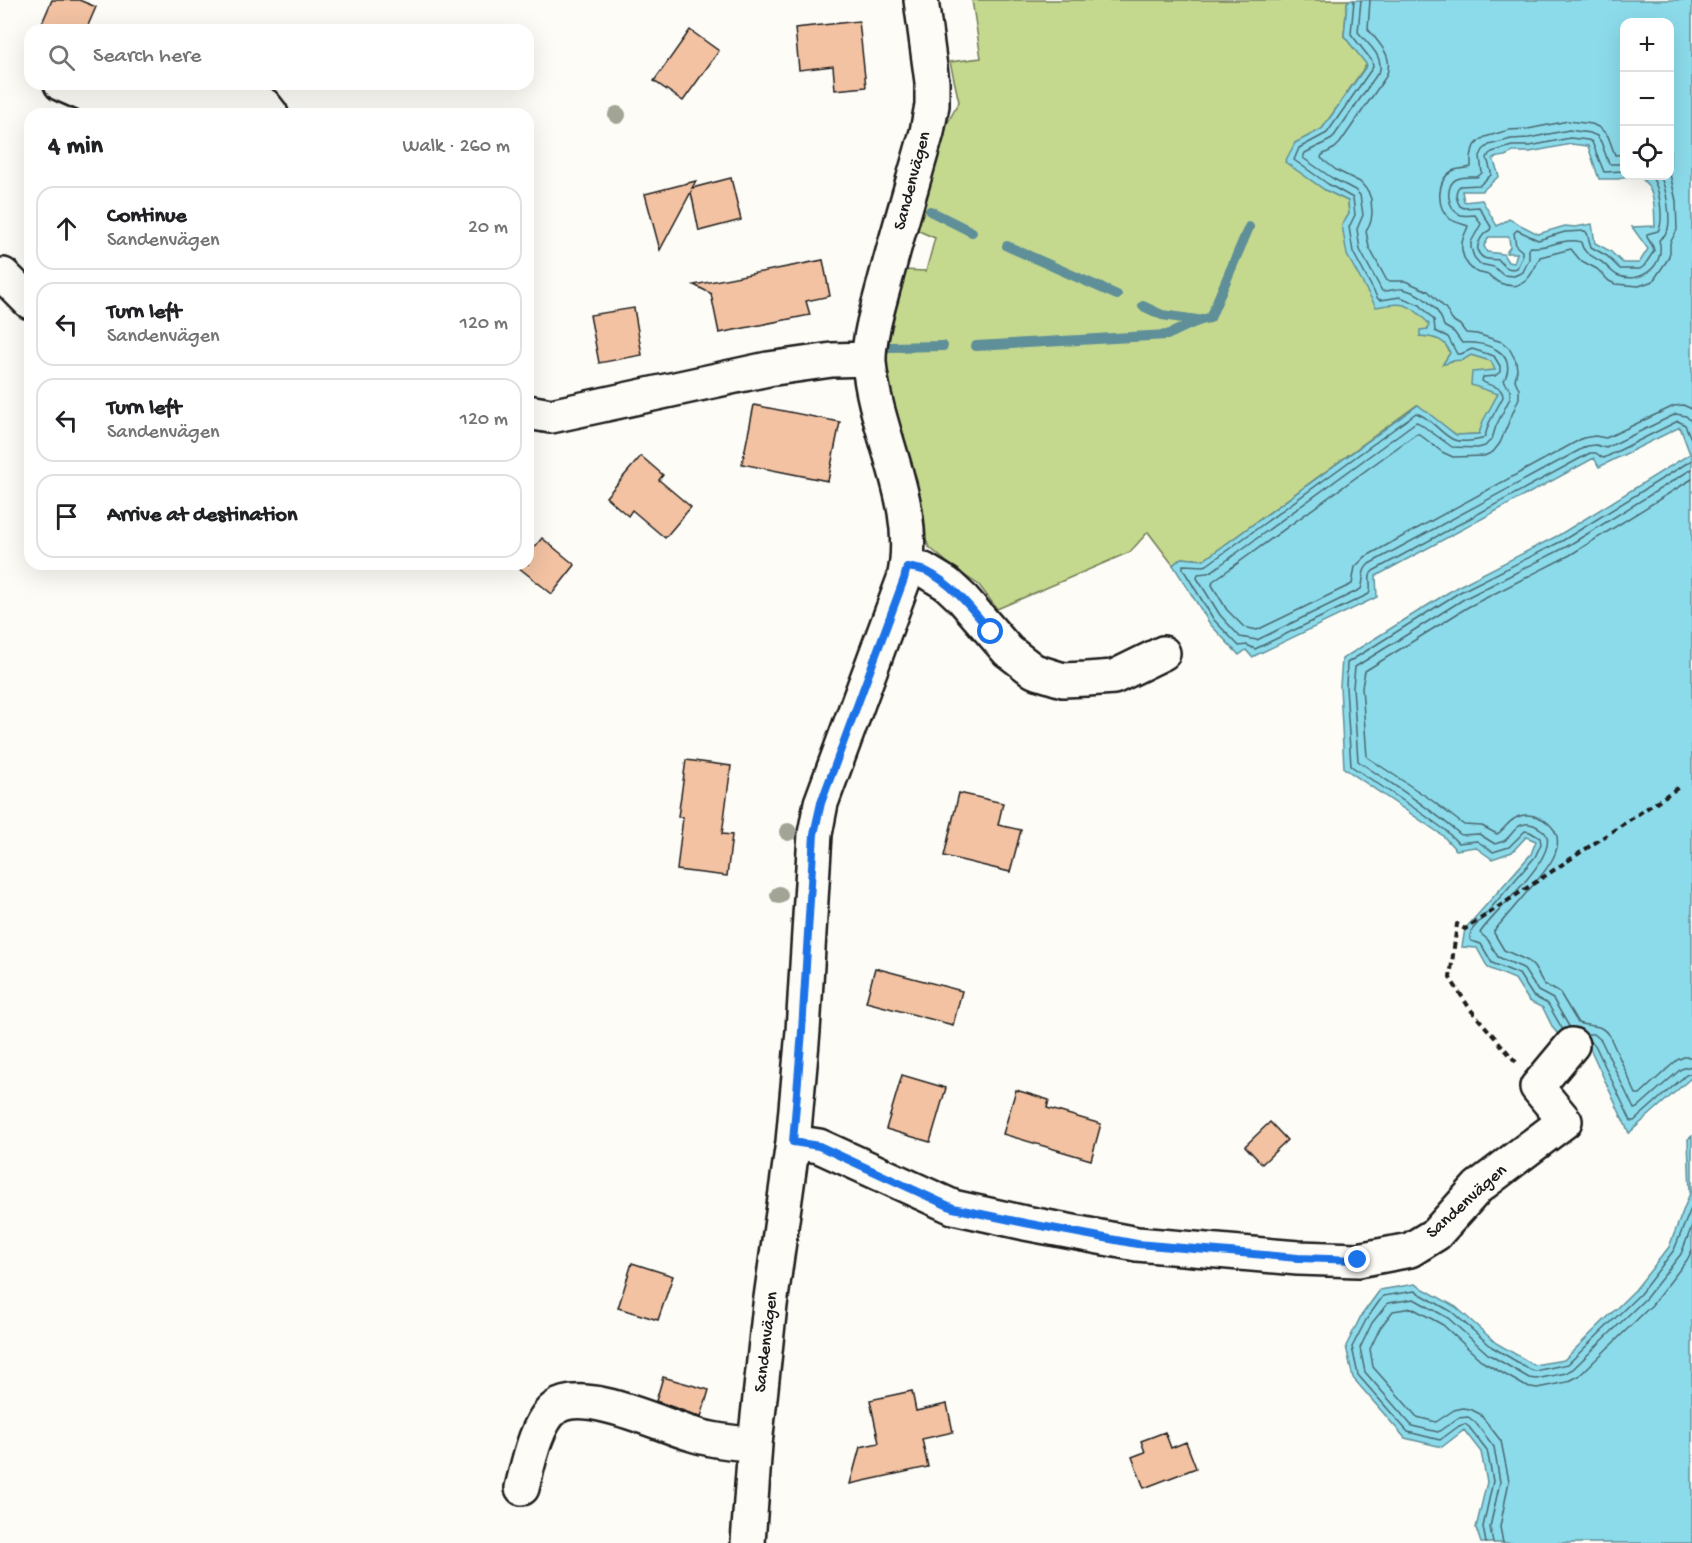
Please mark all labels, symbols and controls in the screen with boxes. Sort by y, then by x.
map controls [1620,18,1674,180]
button: + [1620,18,1674,72]
search box [24,24,534,90]
icon: search [45,41,78,74]
text: Search here [93,44,201,70]
button: − [1620,72,1674,126]
button: locate [1620,126,1674,180]
street label: Sandenvägen [890,129,936,233]
text: 4 min [48,132,103,163]
text: Walk · 260 m [403,136,510,159]
text: Continue [107,204,187,230]
icon: ahead [50,212,83,245]
text: 20 m [468,217,508,240]
text: Sandenvägen [107,230,220,253]
text: Turn left [107,300,181,326]
icon: left [50,308,83,341]
text: 120 m [460,313,508,336]
text: Sandenvägen [107,326,220,349]
text: Turn left [107,396,181,422]
icon: left [50,404,83,437]
text: 120 m [460,409,508,432]
text: Sandenvägen [107,422,220,445]
icon: arrive [50,500,83,533]
text: Arrive at destination [107,503,297,529]
route start [977,618,1003,644]
street label: Sandenvägen [1422,1160,1512,1244]
route end [1344,1246,1370,1272]
street label: Sandenvägen [750,1290,784,1394]

